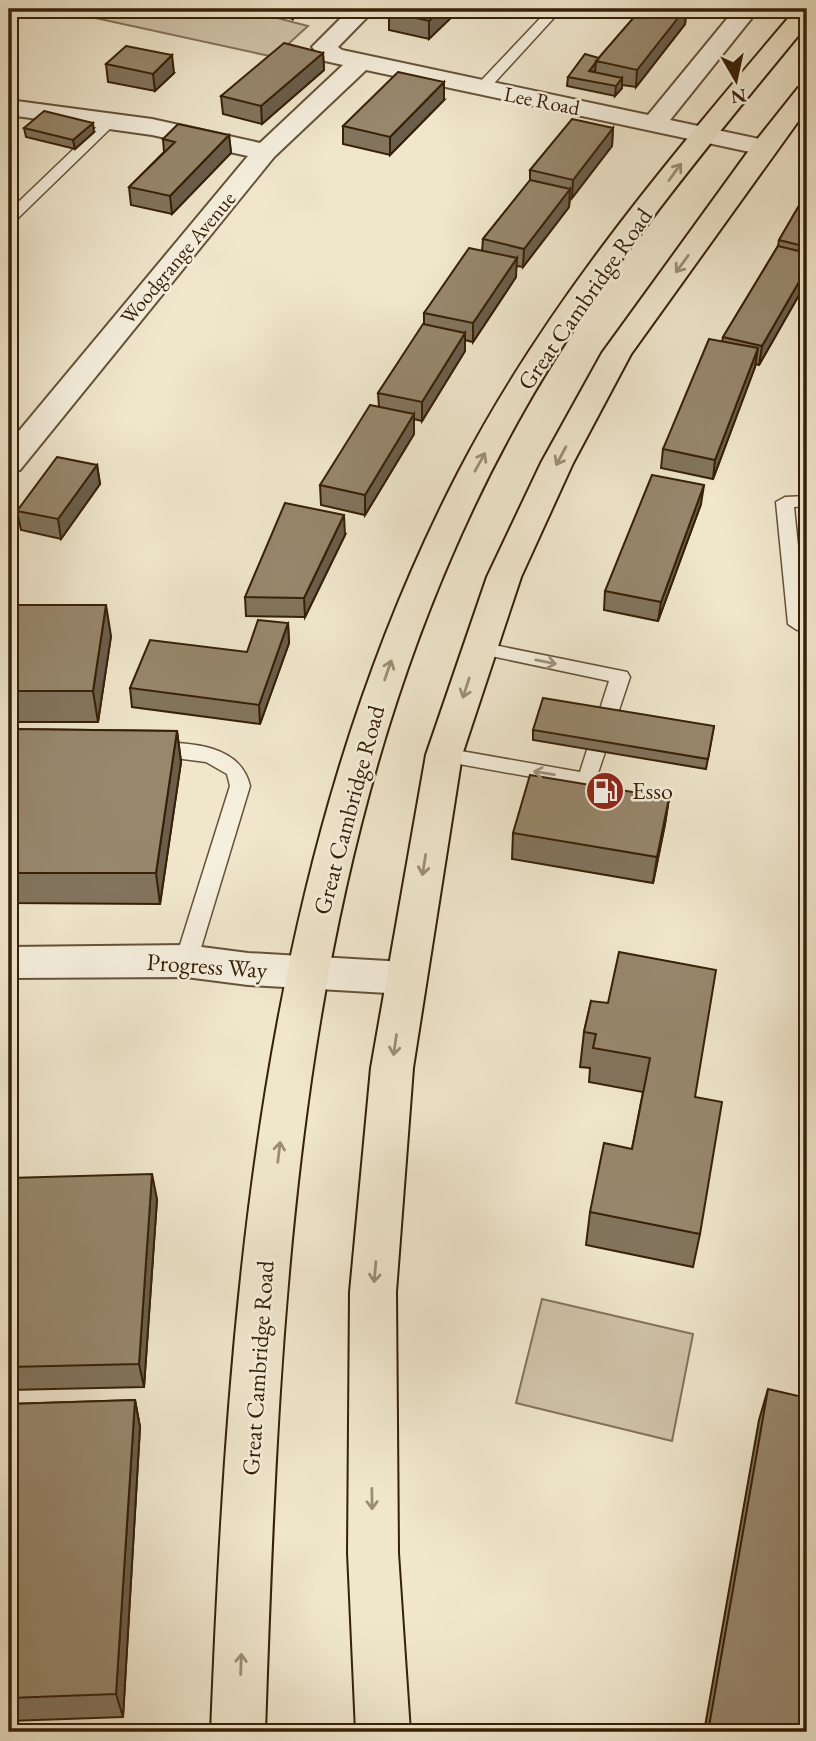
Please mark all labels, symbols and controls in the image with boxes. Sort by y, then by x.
north arrow [700,46,770,116]
street label: Lee Road [502,80,583,121]
text: N [728,83,748,110]
one-way arrow [667,163,682,182]
street label: Woodgrange Avenue [114,185,241,330]
street label: Great Cambridge Road [510,201,660,396]
one-way arrow [675,254,690,272]
one-way arrow [554,445,568,465]
one-way arrow [473,453,487,473]
one-way arrow [534,656,557,670]
one-way arrow [383,660,396,682]
one-way arrow [459,677,471,699]
street label: Great Cambridge Road [306,701,392,918]
one-way arrow [533,766,556,779]
fuel station icon: Esso [584,770,626,812]
place label: Esso [632,775,673,806]
one-way arrow [418,853,431,876]
street label: Progress Way [146,946,269,985]
one-way arrow [389,1033,402,1056]
one-way arrow [273,1141,286,1164]
street label: Great Cambridge Road [235,1259,281,1476]
one-way arrow [368,1260,381,1283]
one-way arrow [366,1488,379,1511]
one-way arrow [235,1653,248,1676]

